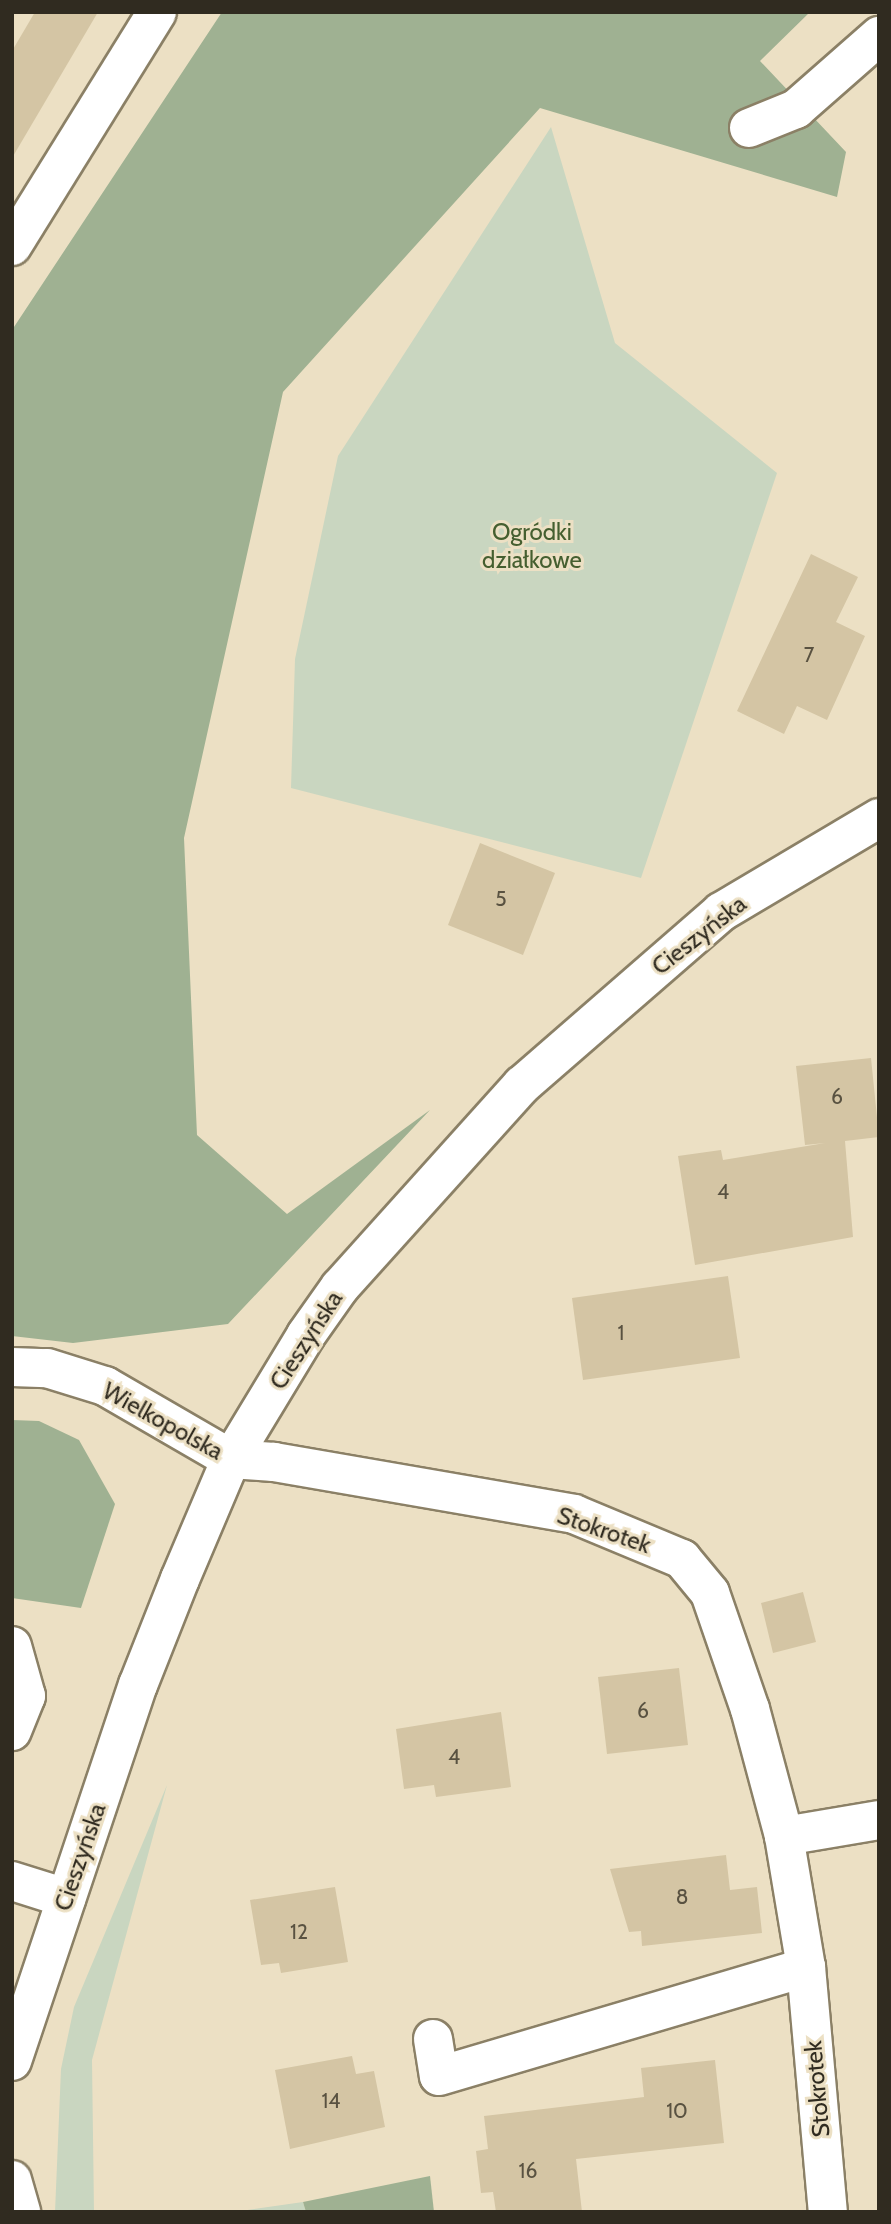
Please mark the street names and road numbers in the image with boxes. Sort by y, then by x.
street label: Cieszyńska [646,889,752,981]
street label: Cieszyńska [263,1285,349,1395]
street label: Wielkopolska [98,1376,228,1466]
street label: Stokrotek [553,1501,655,1559]
street label: Cieszyńska [48,1799,112,1915]
street label: Stokrotek [798,2039,836,2139]

